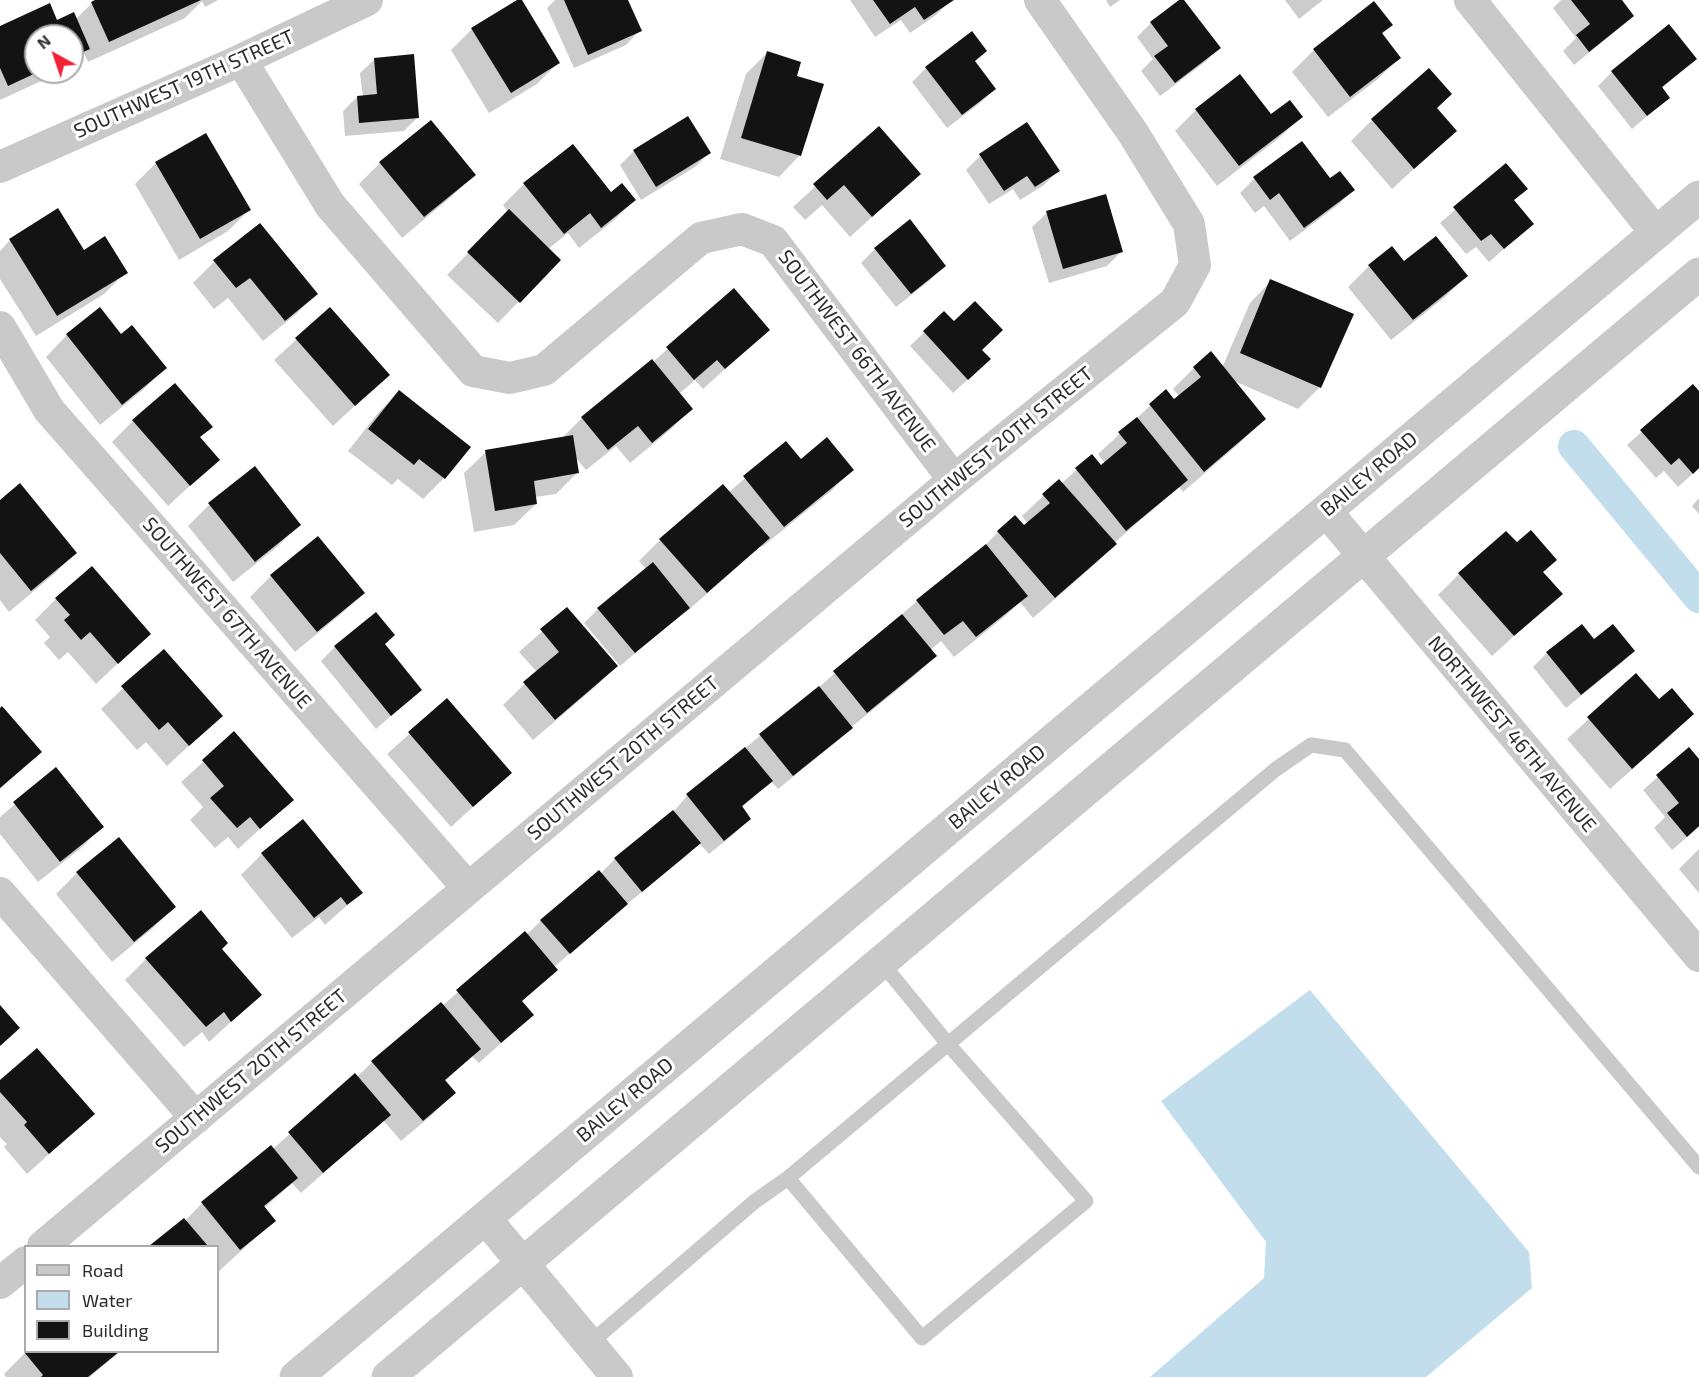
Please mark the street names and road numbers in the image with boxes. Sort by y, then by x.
street label: SOUTHWEST 19TH STREET [70,25,298,143]
street label: SOUTHWEST 66TH AVENUE [773,245,941,457]
street label: SOUTHWEST 20TH STREET [894,361,1098,533]
street label: BAILEY ROAD [1316,427,1422,521]
street label: SOUTHWEST 67TH AVENUE [138,513,316,713]
street label: NORTHWEST 46TH AVENUE [1423,631,1601,837]
street label: SOUTHWEST 20TH STREET [522,671,724,845]
street label: BAILEY ROAD [944,740,1050,834]
street label: SOUTHWEST 20TH STREET [150,984,352,1158]
street label: BAILEY ROAD [572,1053,678,1147]

